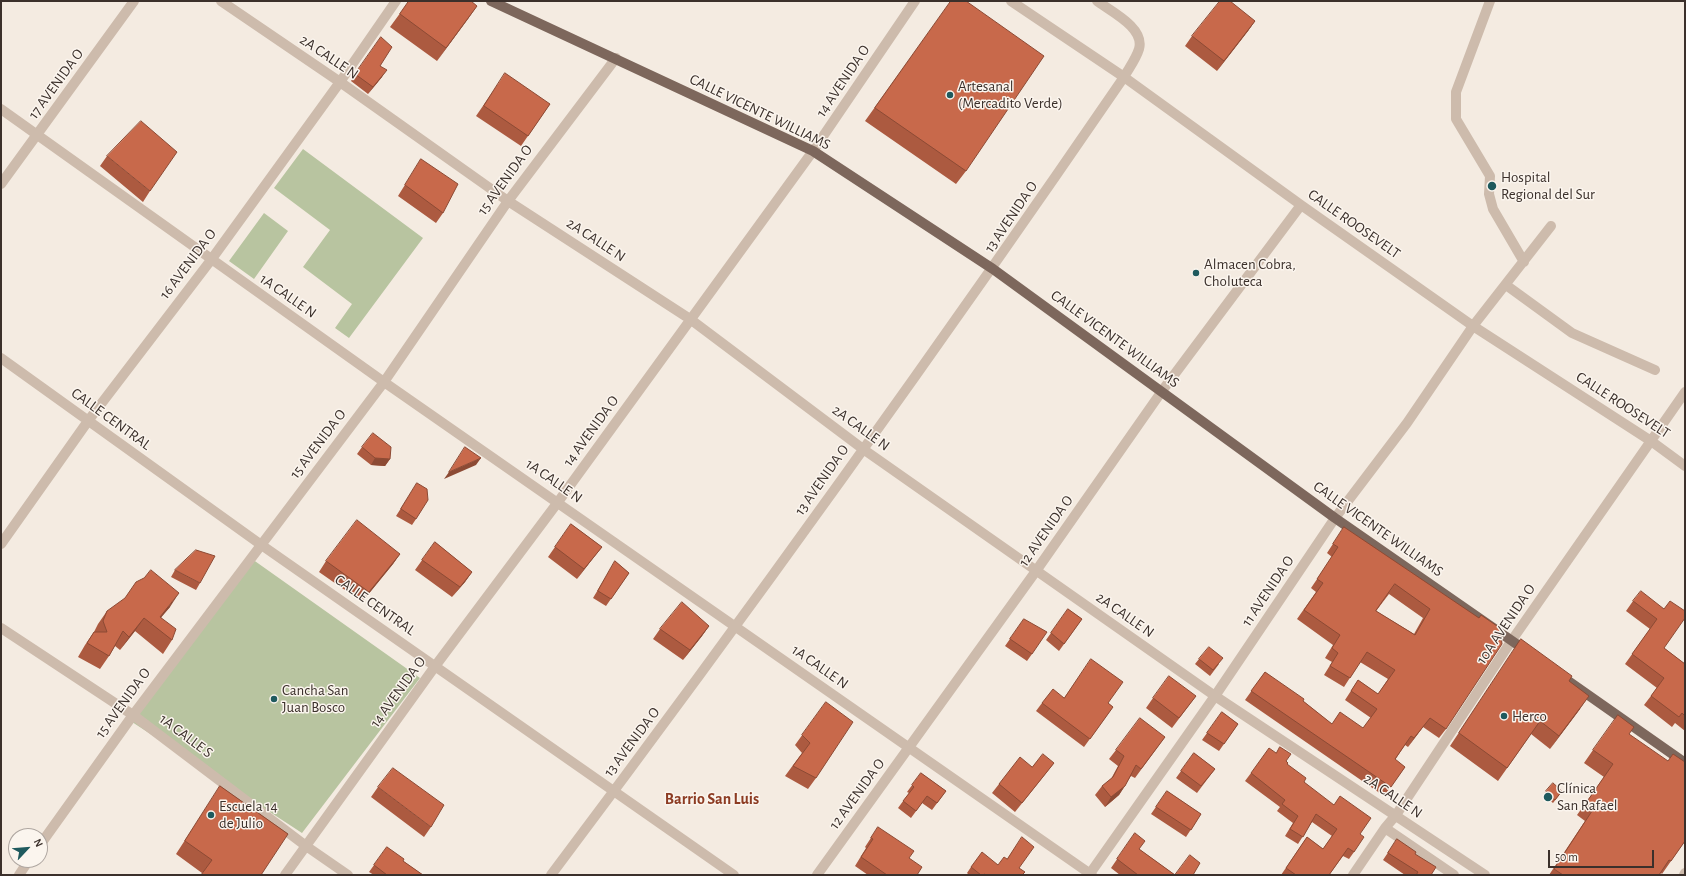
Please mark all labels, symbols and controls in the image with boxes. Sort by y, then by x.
street label: 2A CALLE N [296,31,362,83]
street label: 14 AVENIDA O [812,41,874,121]
street label: 17 AVENIDA O [25,45,87,123]
street label: CALLE VICENTE WILLIAMS [687,70,833,154]
place label: Artesanal (Mercadito Verde) [958,77,1063,112]
marker: Artesanal (Mercadito Verde) [945,90,955,100]
street label: 15 AVENIDA O [474,141,536,219]
place label: Hospital Regional del Sur [1501,168,1595,203]
street label: 13 AVENIDA O [981,178,1041,256]
marker: Hospital Regional del Sur [1486,180,1498,192]
street label: CALLE ROOSEVELT [1304,185,1404,263]
street label: 2A CALLE N [563,214,629,266]
street label: 16 AVENIDA O [156,225,220,303]
place label: Almacen Cobra, Choluteca [1204,255,1296,290]
marker: Almacen Cobra, Choluteca [1191,268,1201,278]
street label: 1A CALLE N [256,270,320,322]
street label: CALLE VICENTE WILLIAMS [1047,286,1183,392]
street label: CALLE ROOSEVELT [1573,368,1673,442]
street label: CALLE CENTRAL [68,384,154,454]
street label: 14 AVENIDA O [559,392,623,470]
street label: 2A CALLE N [829,401,893,455]
street label: 15 AVENIDA O [286,406,350,482]
street label: 13 AVENIDA O [791,441,853,519]
street label: 1A CALLE N [522,455,586,507]
street label: CALLE VICENTE WILLIAMS [1310,477,1446,581]
street label: 12 AVENIDA O [1015,492,1077,570]
street label: 11 AVENIDA O [1238,552,1298,630]
street label: CALLE CENTRAL [331,571,419,639]
street label: 10A AVENIDA O [1473,581,1539,667]
street label: 2A CALLE N [1092,588,1158,642]
street label: 1A CALLE N [788,641,852,693]
street label: 14 AVENIDA O [366,653,430,731]
street label: 15 AVENIDA O [92,664,154,742]
place label: Cancha San Juan Bosco [282,681,349,716]
marker: Cancha San Juan Bosco [269,694,279,704]
street label: 13 AVENIDA O [600,704,664,780]
place label: Herco [1512,707,1547,725]
street label: 1A CALLE S [156,710,216,762]
marker: Herco [1499,711,1509,721]
street label: 12 AVENIDA O [825,755,889,833]
street label: 2A CALLE N [1360,770,1426,822]
place label: Clínica San Rafael [1557,779,1618,814]
district label: Barrio San Luis [665,789,759,809]
marker: Clínica San Rafael [1542,791,1554,803]
place label: Escuela 14 de Julio [219,797,278,832]
marker: Escuela 14 de Julio [206,810,216,820]
north arrow [8,828,48,868]
text: N [32,837,45,849]
scale bar [1550,842,1656,868]
text: 50 m [1555,851,1578,863]

